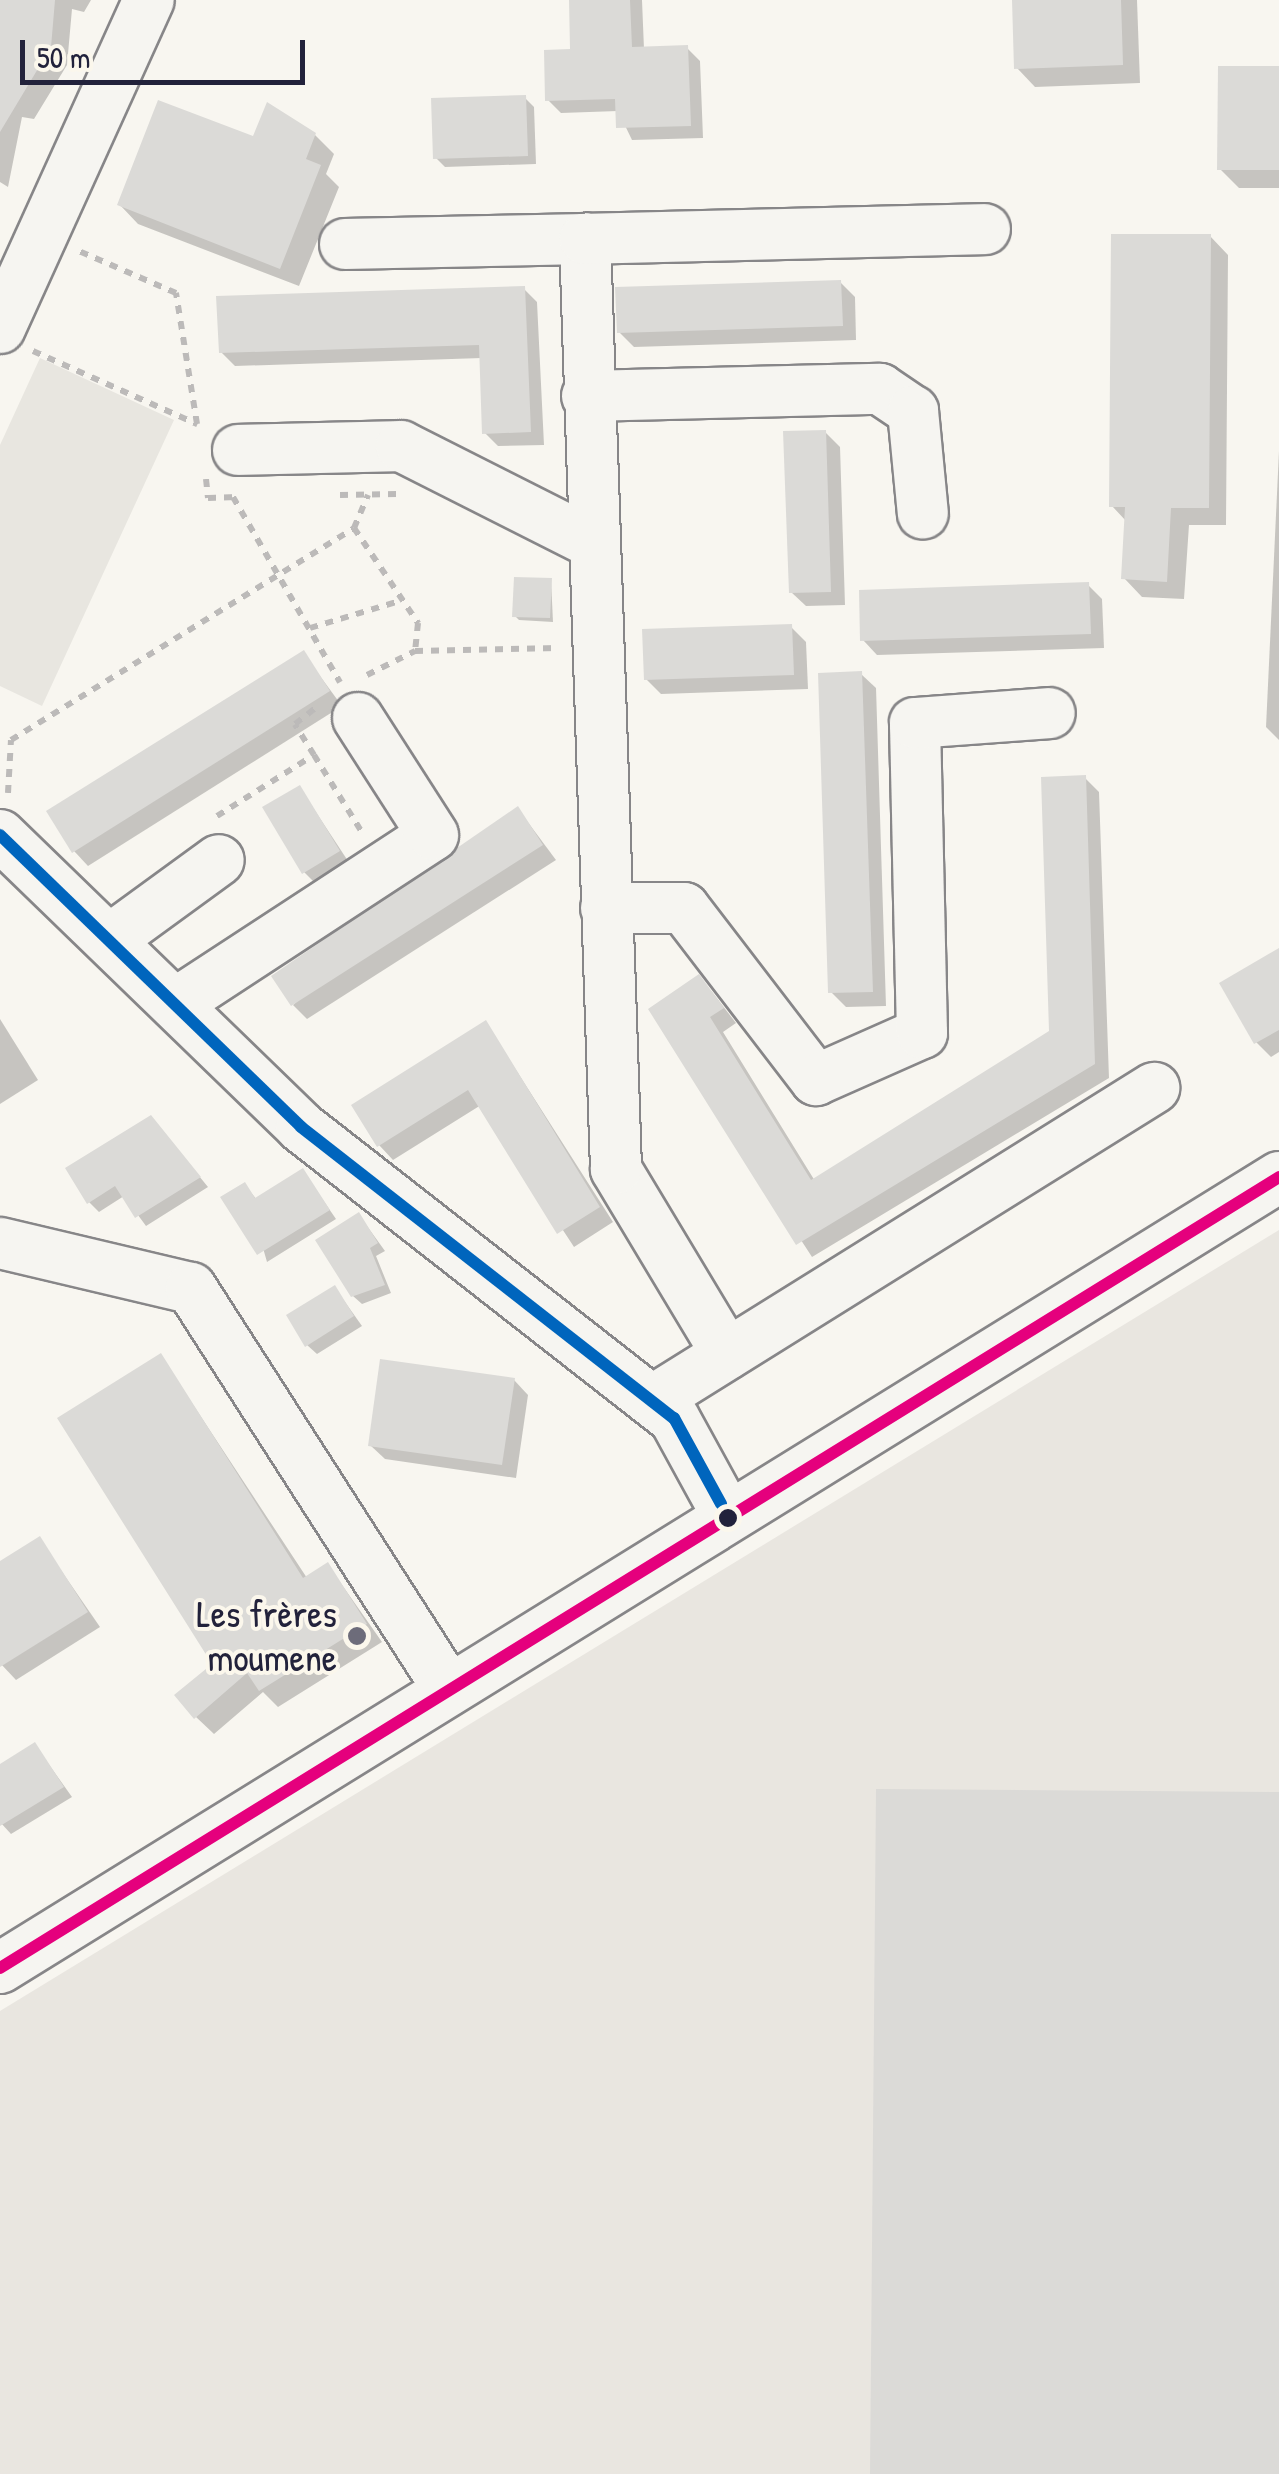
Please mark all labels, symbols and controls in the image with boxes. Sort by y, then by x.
scale bar [25,20,310,82]
text: 50 m [37,37,90,77]
unlabelled marker [718,1508,738,1528]
place label: Les frères moumene [197,1591,337,1680]
marker: Les frères moumene [346,1625,368,1647]

